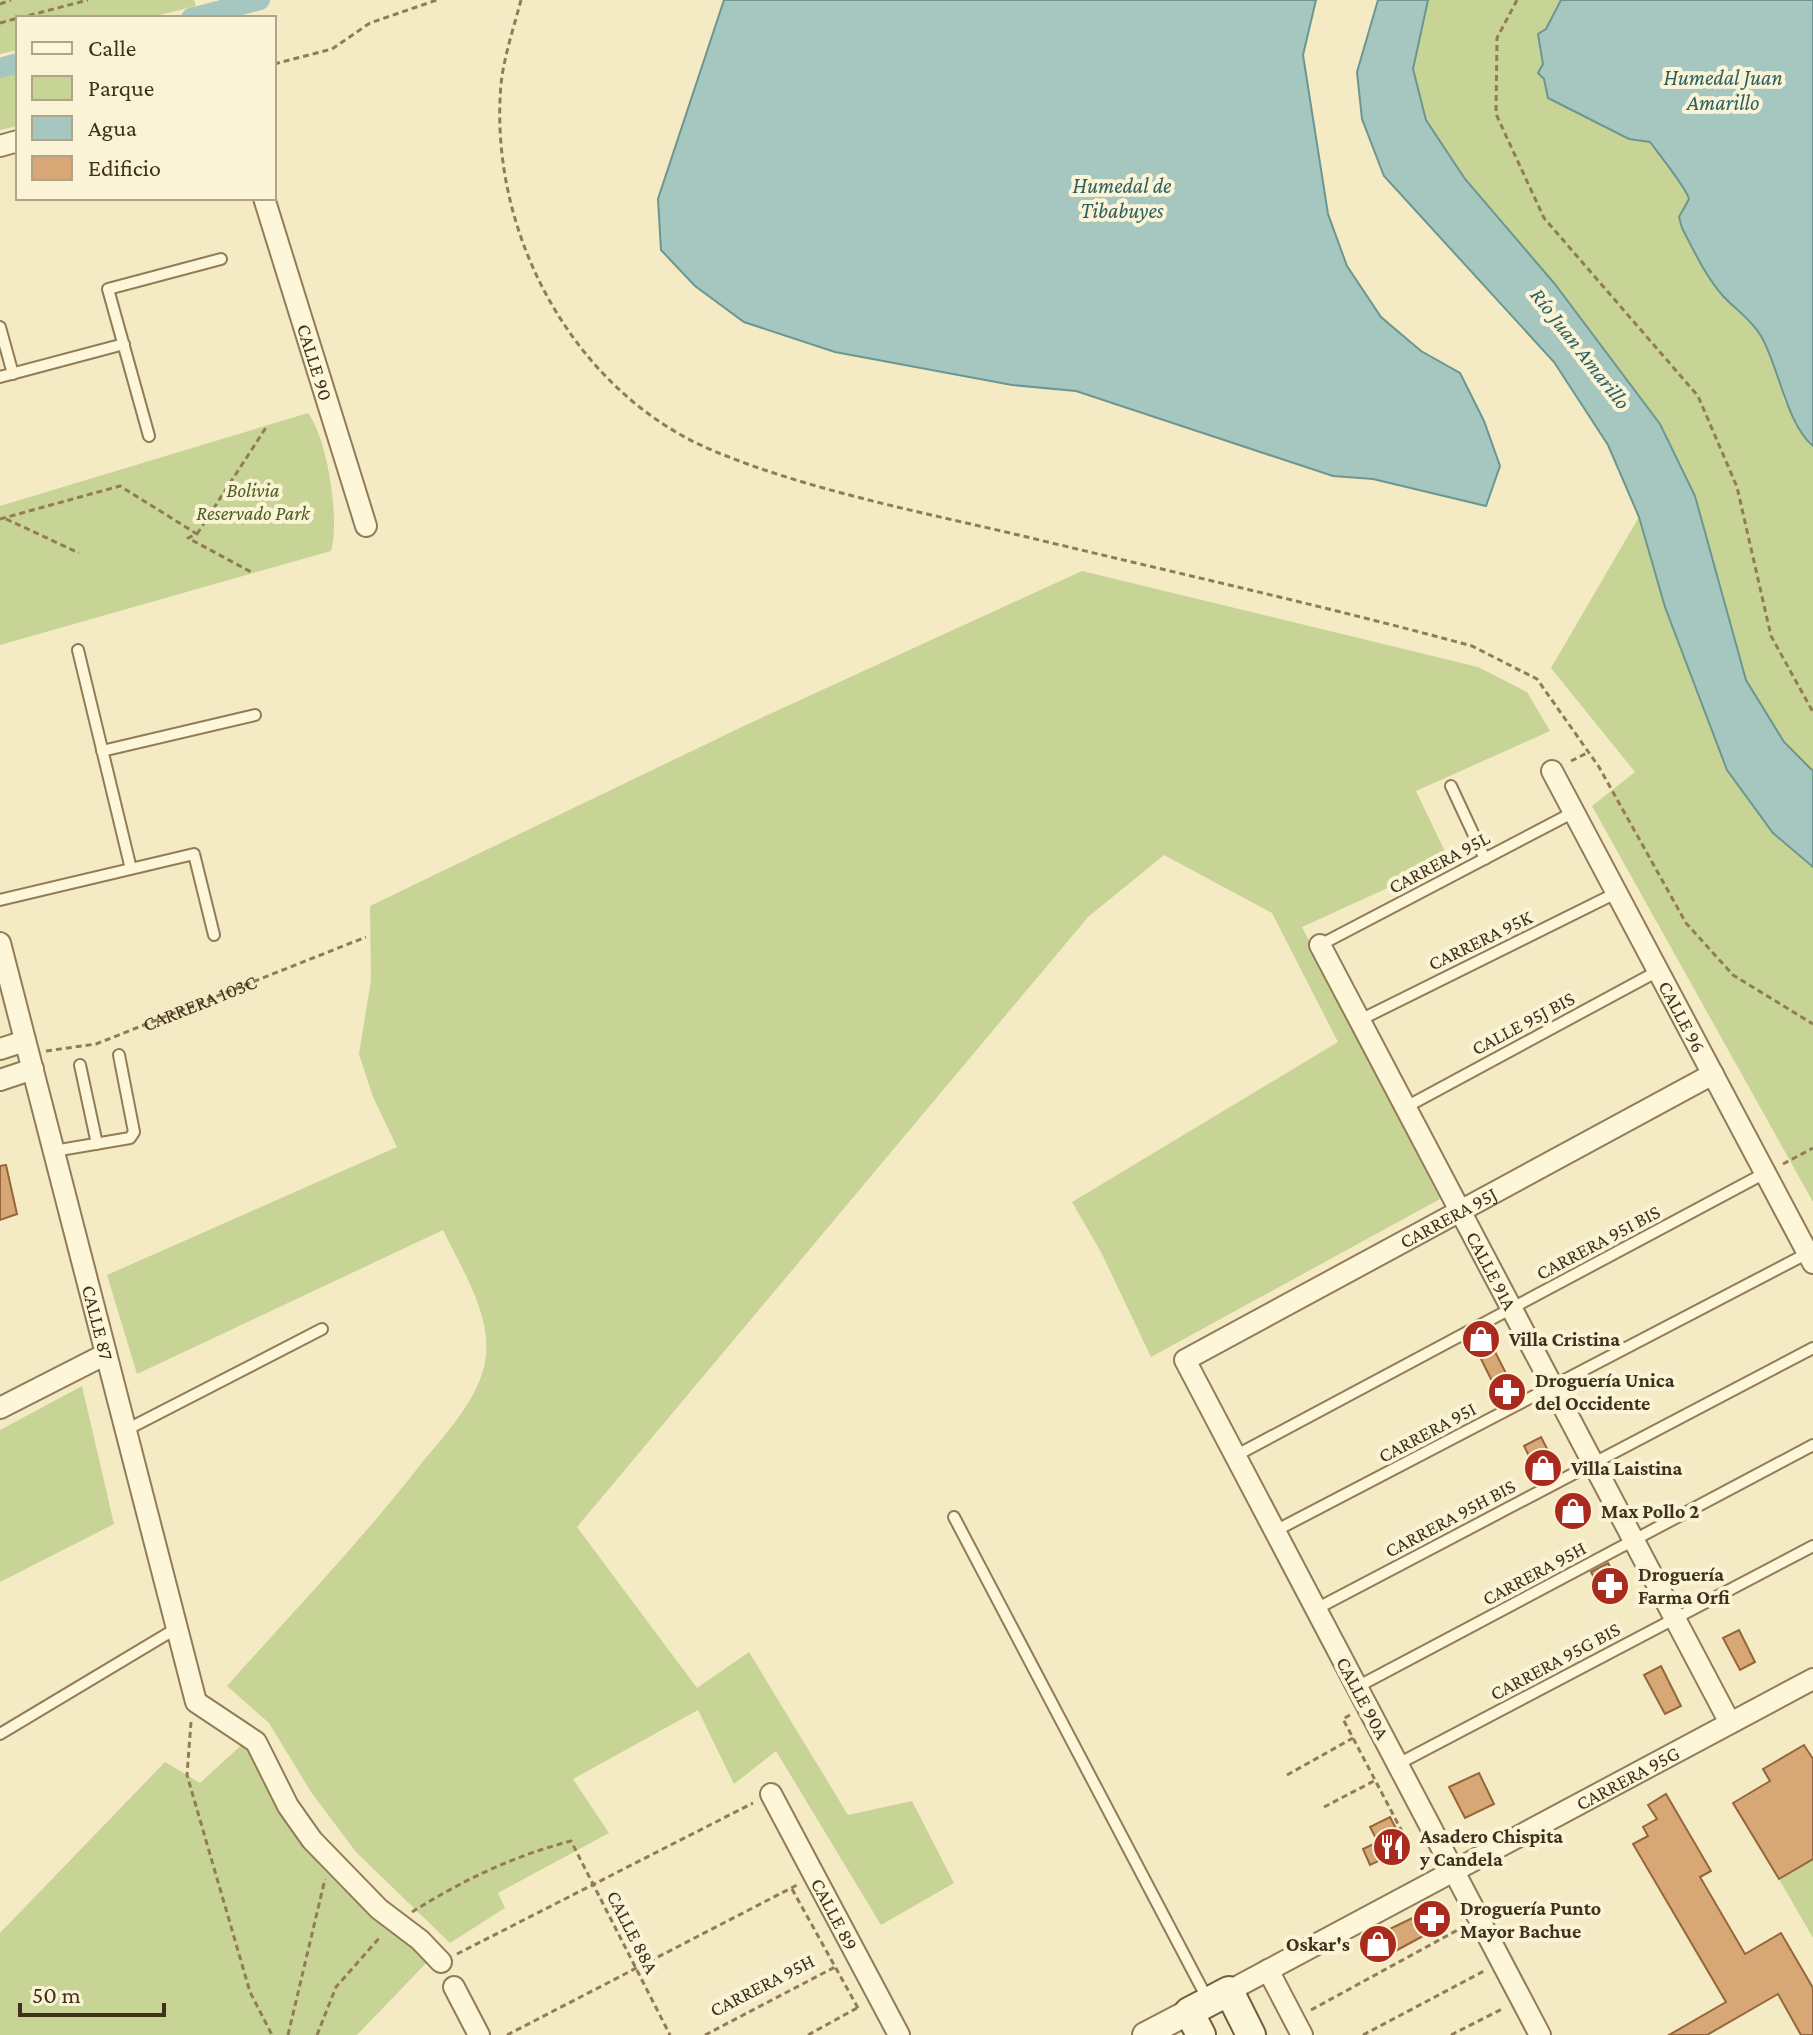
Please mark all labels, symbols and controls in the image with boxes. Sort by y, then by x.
legend [16,16,276,200]
text: Calle [88,34,136,61]
water label: Humedal Juan Amarillo [1663,65,1783,115]
text: Parque [88,74,154,101]
text: Agua [88,114,137,141]
text: Edificio [88,154,161,181]
water label: Humedal de Tibabuyes [1073,173,1172,223]
water label: Río Juan Amarillo [1525,283,1636,414]
street label: CALLE 90 [293,321,337,403]
park label: Bolivia Reservado Park [196,479,311,524]
street label: CARRERA 95L [1385,826,1493,898]
street label: CARRERA 95K [1425,905,1536,975]
street label: CARRERA 103C [140,970,260,1035]
street label: CALLE 96 [1654,977,1710,1056]
street label: CALLE 95J BIS [1468,987,1579,1060]
street label: CARRERA 95J [1396,1182,1501,1253]
street label: CARRERA 95I BIS [1532,1200,1664,1284]
street label: CALLE 91A [1462,1228,1522,1314]
street label: CALLE 87 [78,1283,118,1362]
shop icon: Villa Cristina [1460,1318,1502,1360]
place label: Villa Cristina [1508,1328,1620,1350]
place label: Droguería Unica del Occidente [1535,1369,1675,1414]
pharmacy icon: Droguería Unica del Occidente [1486,1371,1528,1413]
street label: CARRERA 95I [1375,1397,1479,1467]
shop icon: Villa Laistina [1522,1447,1564,1489]
place label: Villa Laistina [1570,1457,1683,1479]
street label: CARRERA 95H BIS [1381,1474,1519,1562]
shop icon: Max Pollo 2 [1552,1490,1594,1532]
place label: Max Pollo 2 [1601,1500,1699,1522]
street label: CARRERA 95H [1478,1536,1590,1610]
place label: Droguería Farma Orfi [1638,1563,1730,1608]
pharmacy icon: Droguería Farma Orfi [1589,1565,1631,1607]
street label: CARRERA 95G BIS [1486,1618,1624,1704]
street label: CALLE 90A [1332,1653,1394,1744]
street label: CARRERA 95G [1572,1742,1683,1815]
place label: Asadero Chispita y Candela [1419,1825,1563,1870]
restaurant icon: Asadero Chispita y Candela [1371,1826,1413,1868]
street label: CALLE 89 [807,1874,863,1954]
street label: CALLE 88A [603,1887,664,1978]
place label: Droguería Punto Mayor Bachue [1460,1897,1601,1942]
pharmacy icon: Droguería Punto Mayor Bachue [1411,1898,1453,1940]
shop icon: Oskar's [1357,1923,1399,1965]
place label: Oskar's [1286,1933,1350,1955]
street label: CARRERA 95H [706,1949,818,2021]
scale bar [20,1967,164,2017]
text: 50 m [32,1981,81,2008]

